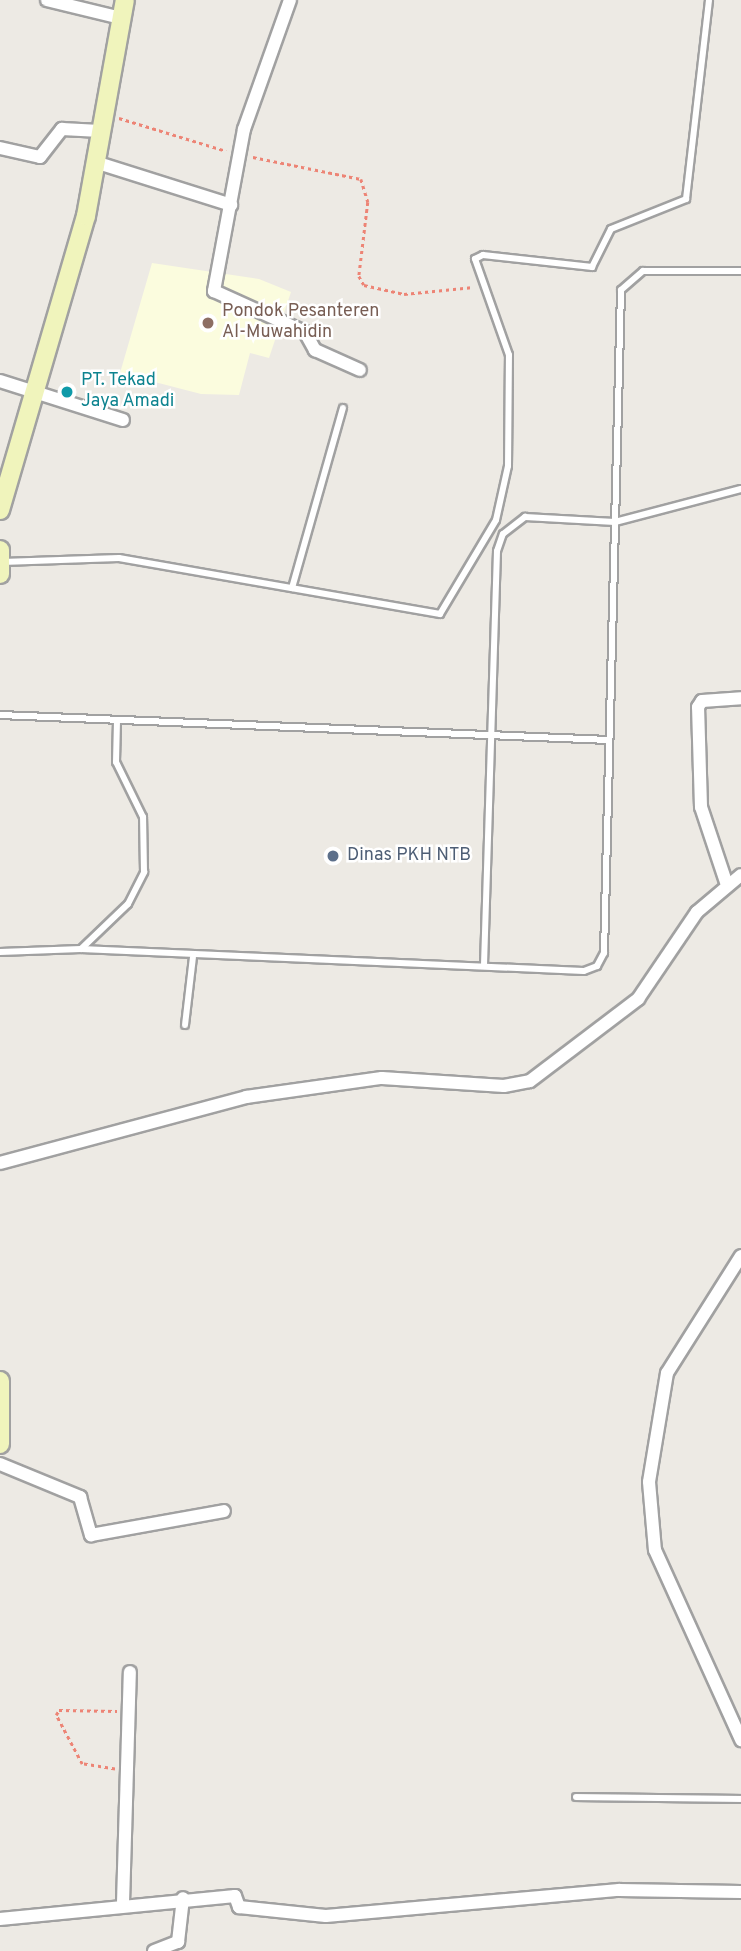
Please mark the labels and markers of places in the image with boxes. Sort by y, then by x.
place label: Pondok Pesanteren Al-Muwahidin [222,302,379,344]
marker: Pondok Pesanteren Al-Muwahidin [200,315,216,331]
place label: PT. Tekad Jaya Amadi [81,371,175,414]
marker: PT. Tekad Jaya Amadi [59,384,75,400]
place label: Dinas PKH NTB [347,845,471,867]
marker: Dinas PKH NTB [325,848,341,864]

